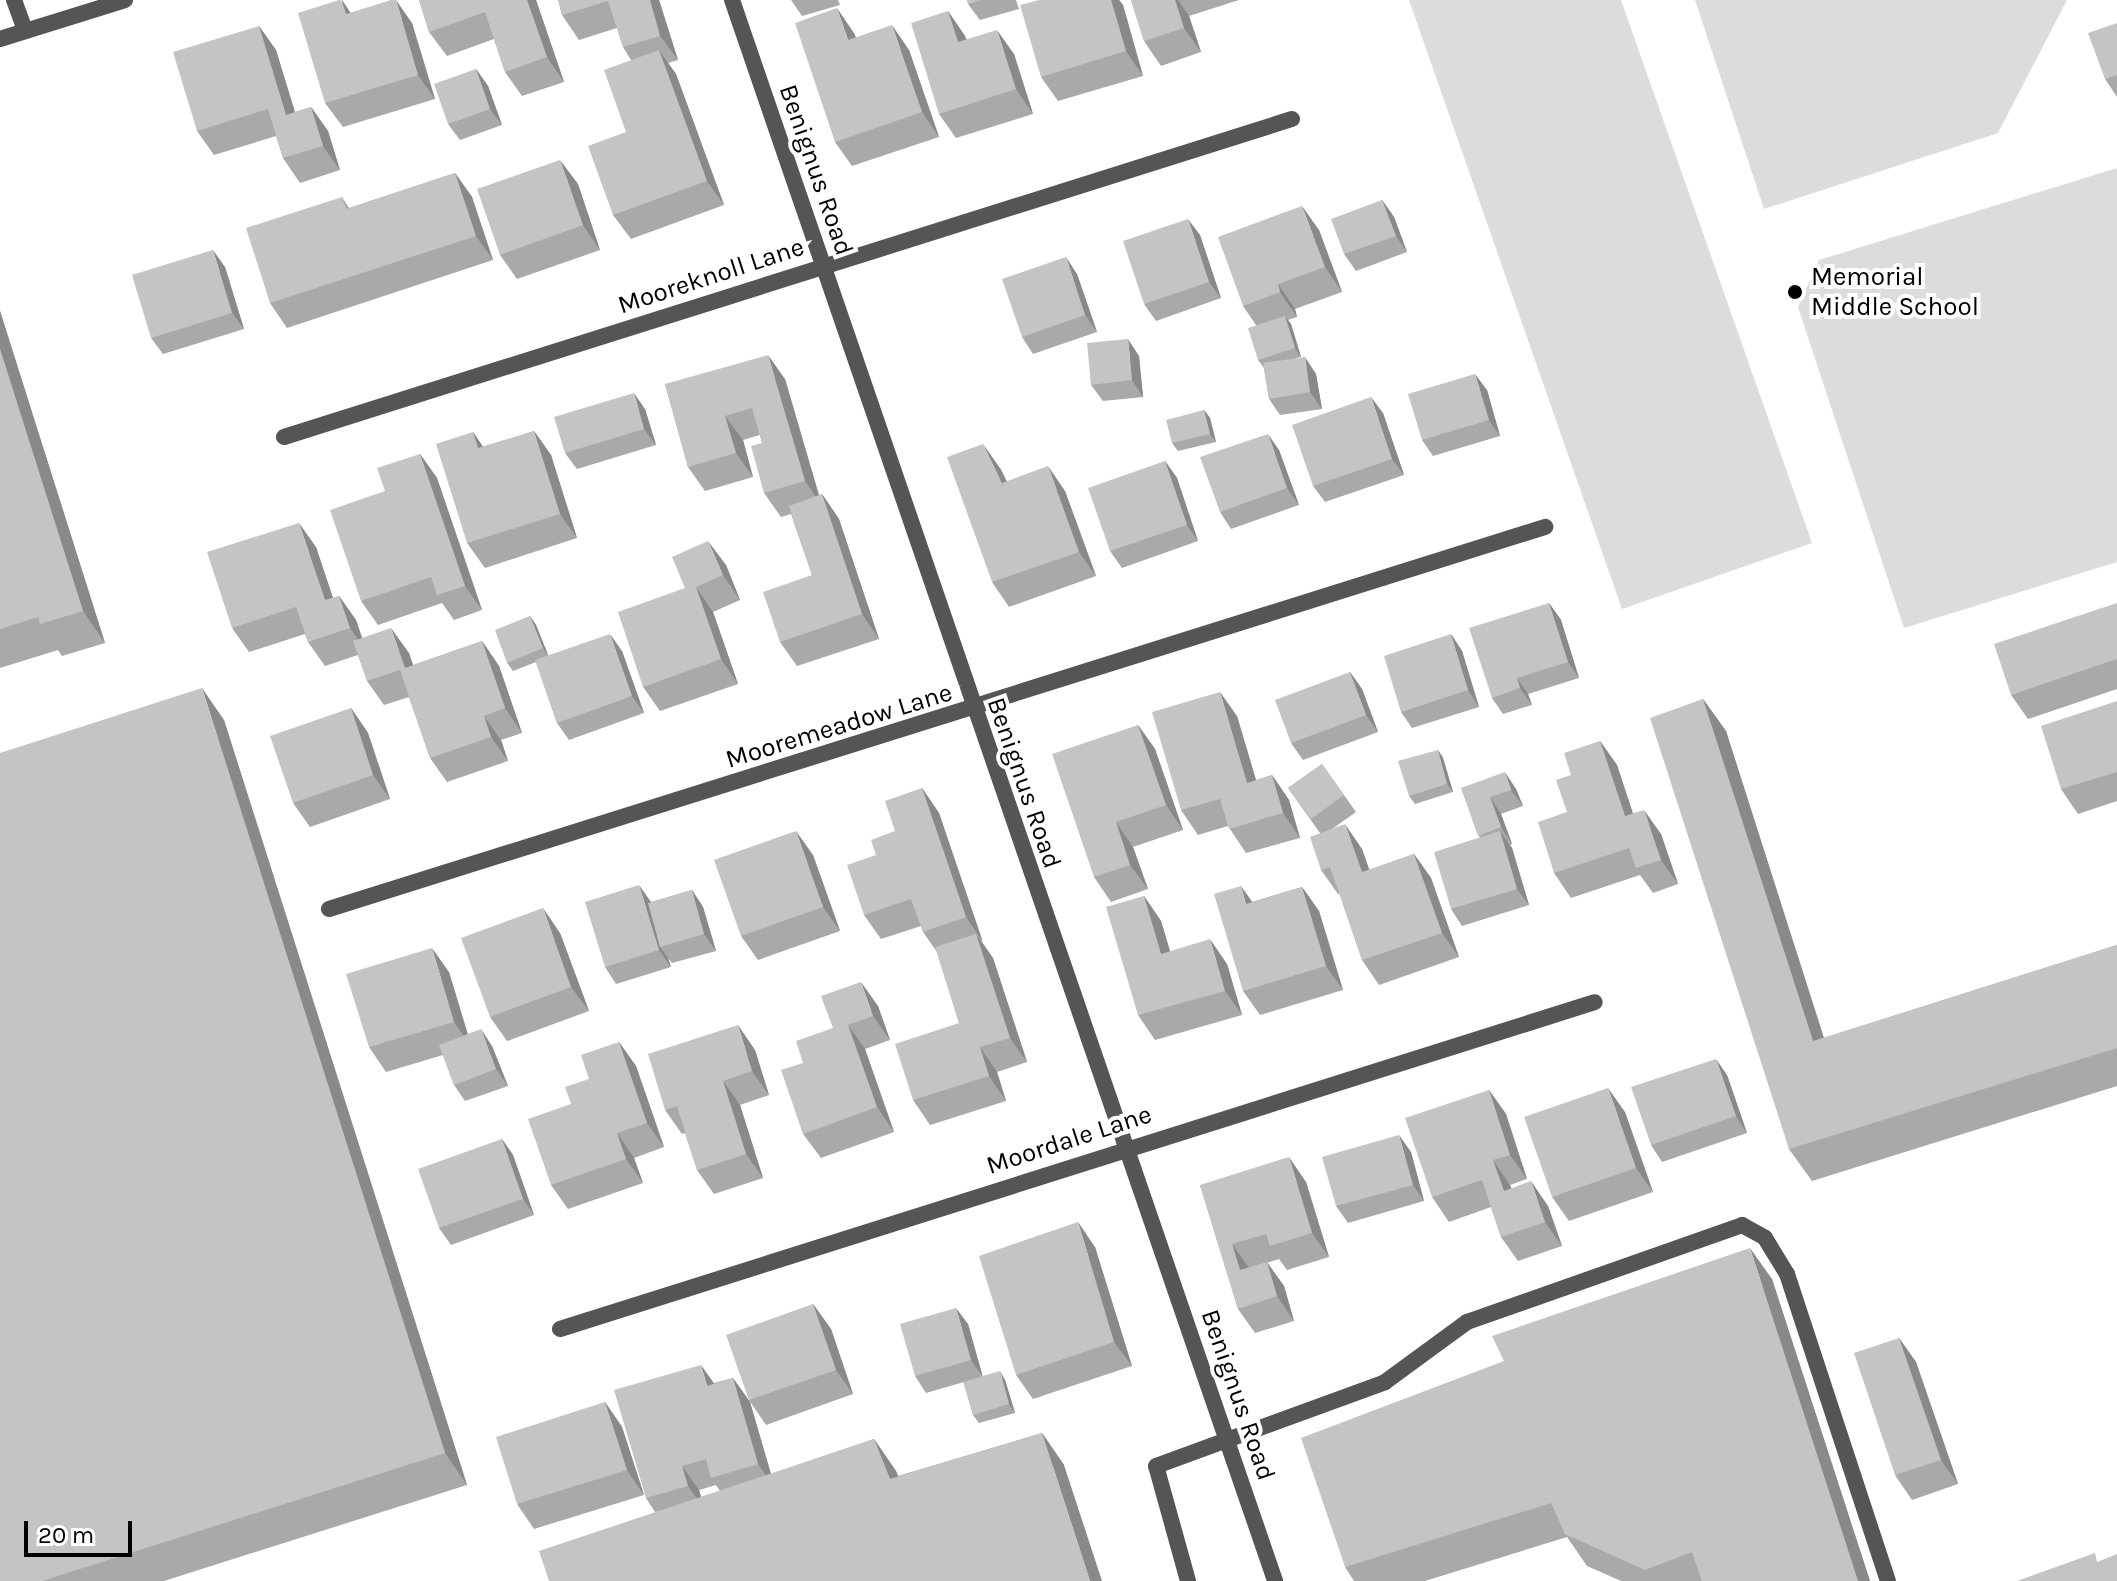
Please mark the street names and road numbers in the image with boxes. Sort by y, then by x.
street label: Benignus Road [772,80,860,260]
street label: Mooreknoll Lane [614,231,808,321]
street label: Mooremeadow Lane [722,677,956,775]
street label: Benignus Road [980,693,1068,873]
street label: Moordale Lane [982,1099,1156,1181]
street label: Benignus Road [1194,1305,1282,1485]

